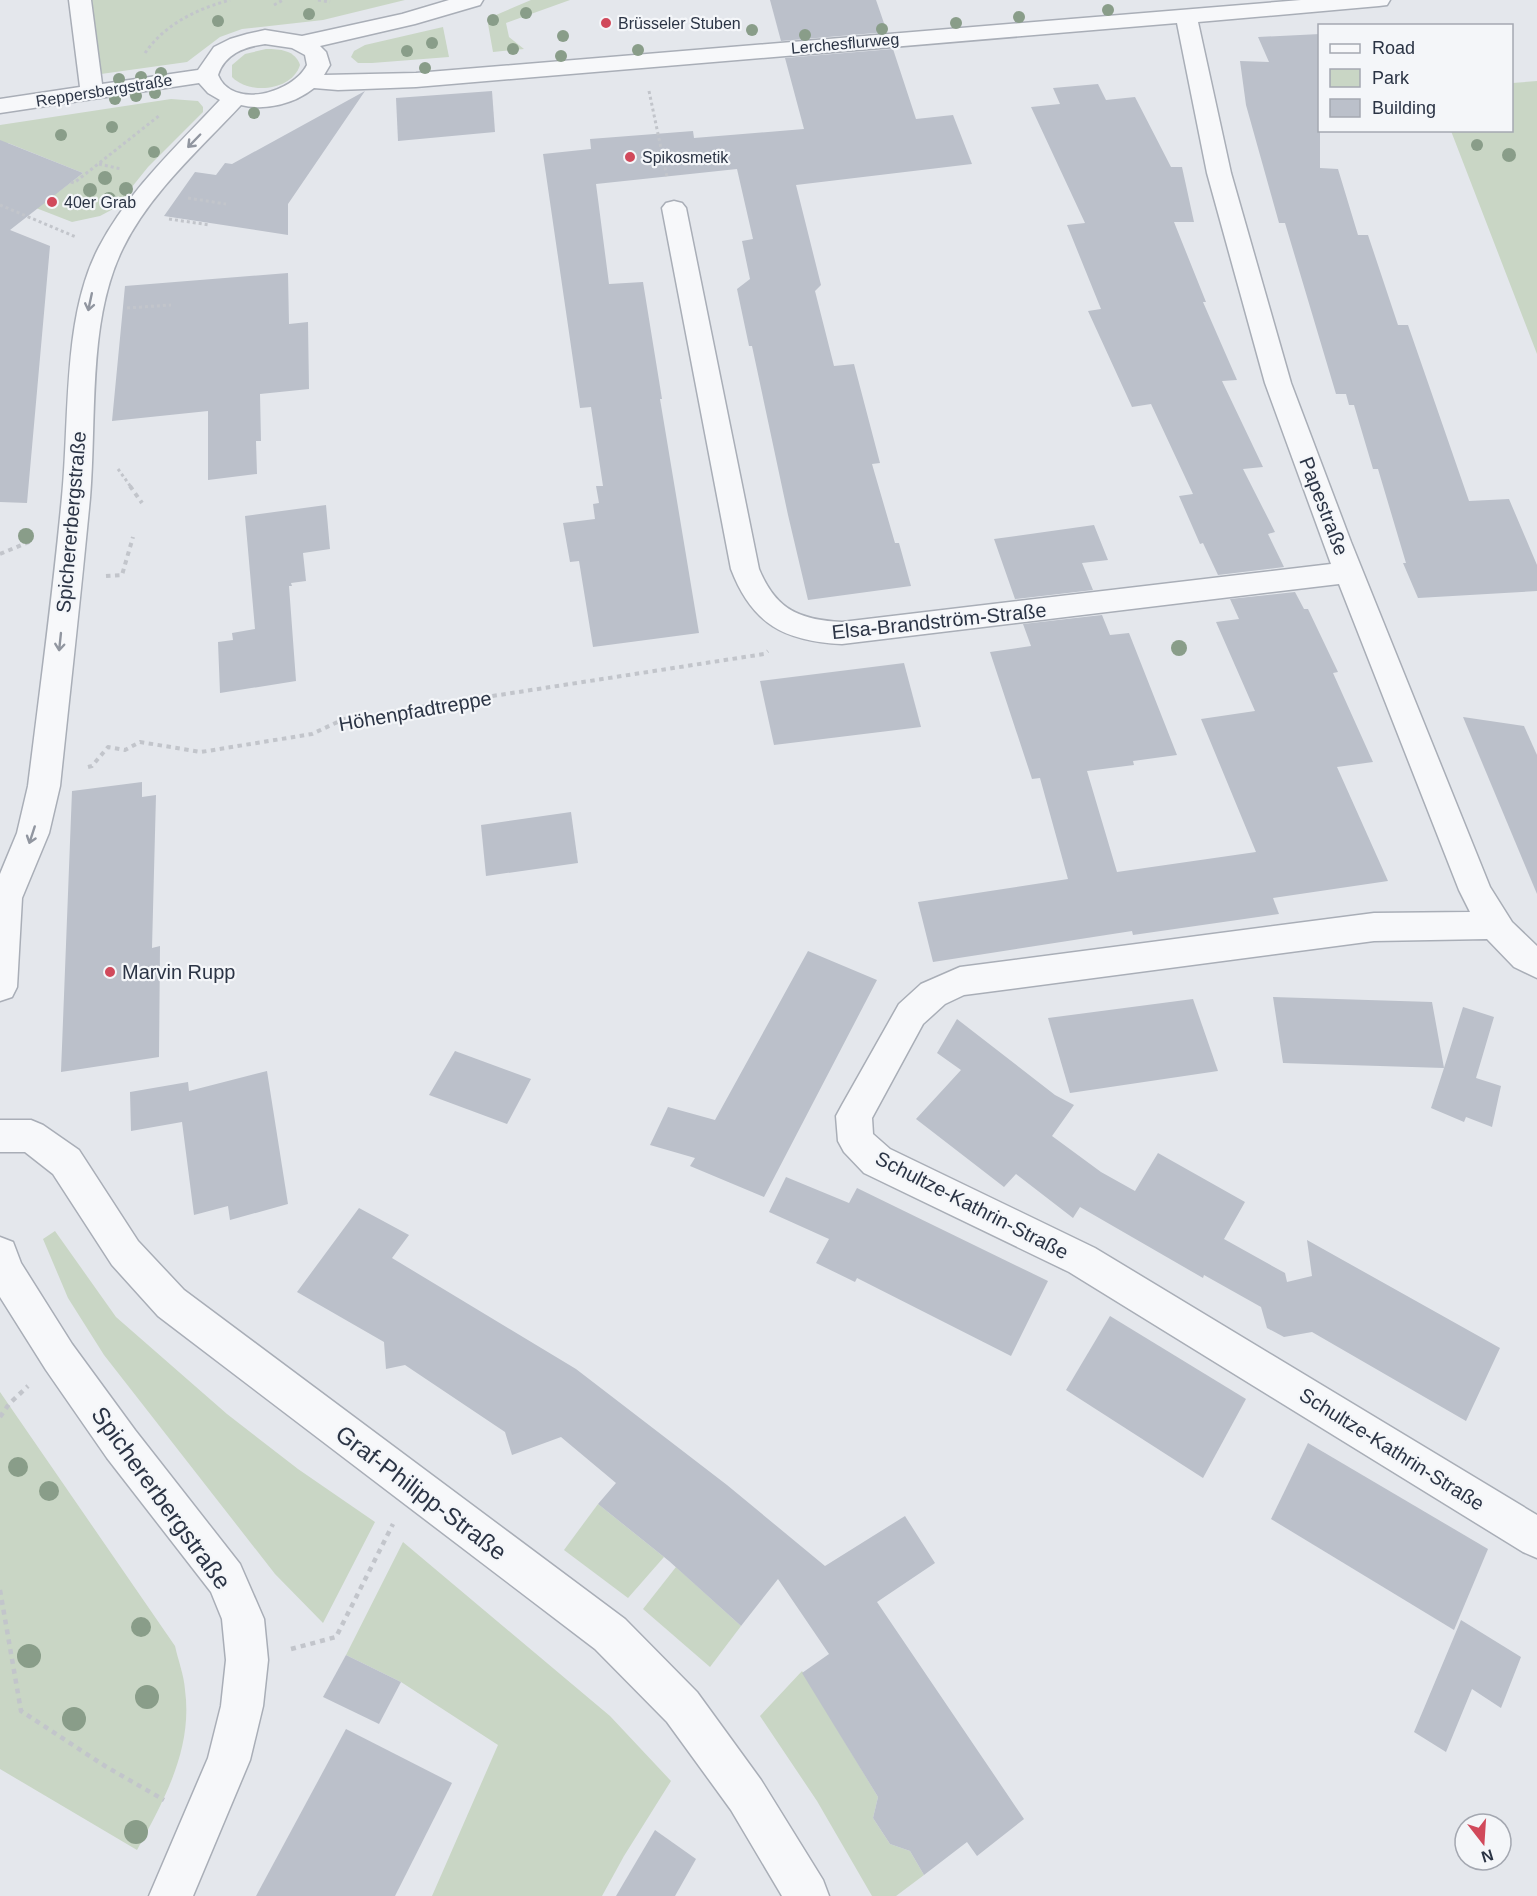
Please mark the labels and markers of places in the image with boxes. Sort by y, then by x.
place label: Brüsseler Stuben [618,15,741,32]
marker: Brüsseler Stuben [599,16,613,30]
place label: Spikosmetik [642,149,729,166]
marker: Spikosmetik [623,150,637,164]
place label: 40er Grab [64,194,136,211]
marker: 40er Grab [45,195,59,209]
place label: Marvin Rupp [122,961,235,983]
marker: Marvin Rupp [103,965,117,979]

